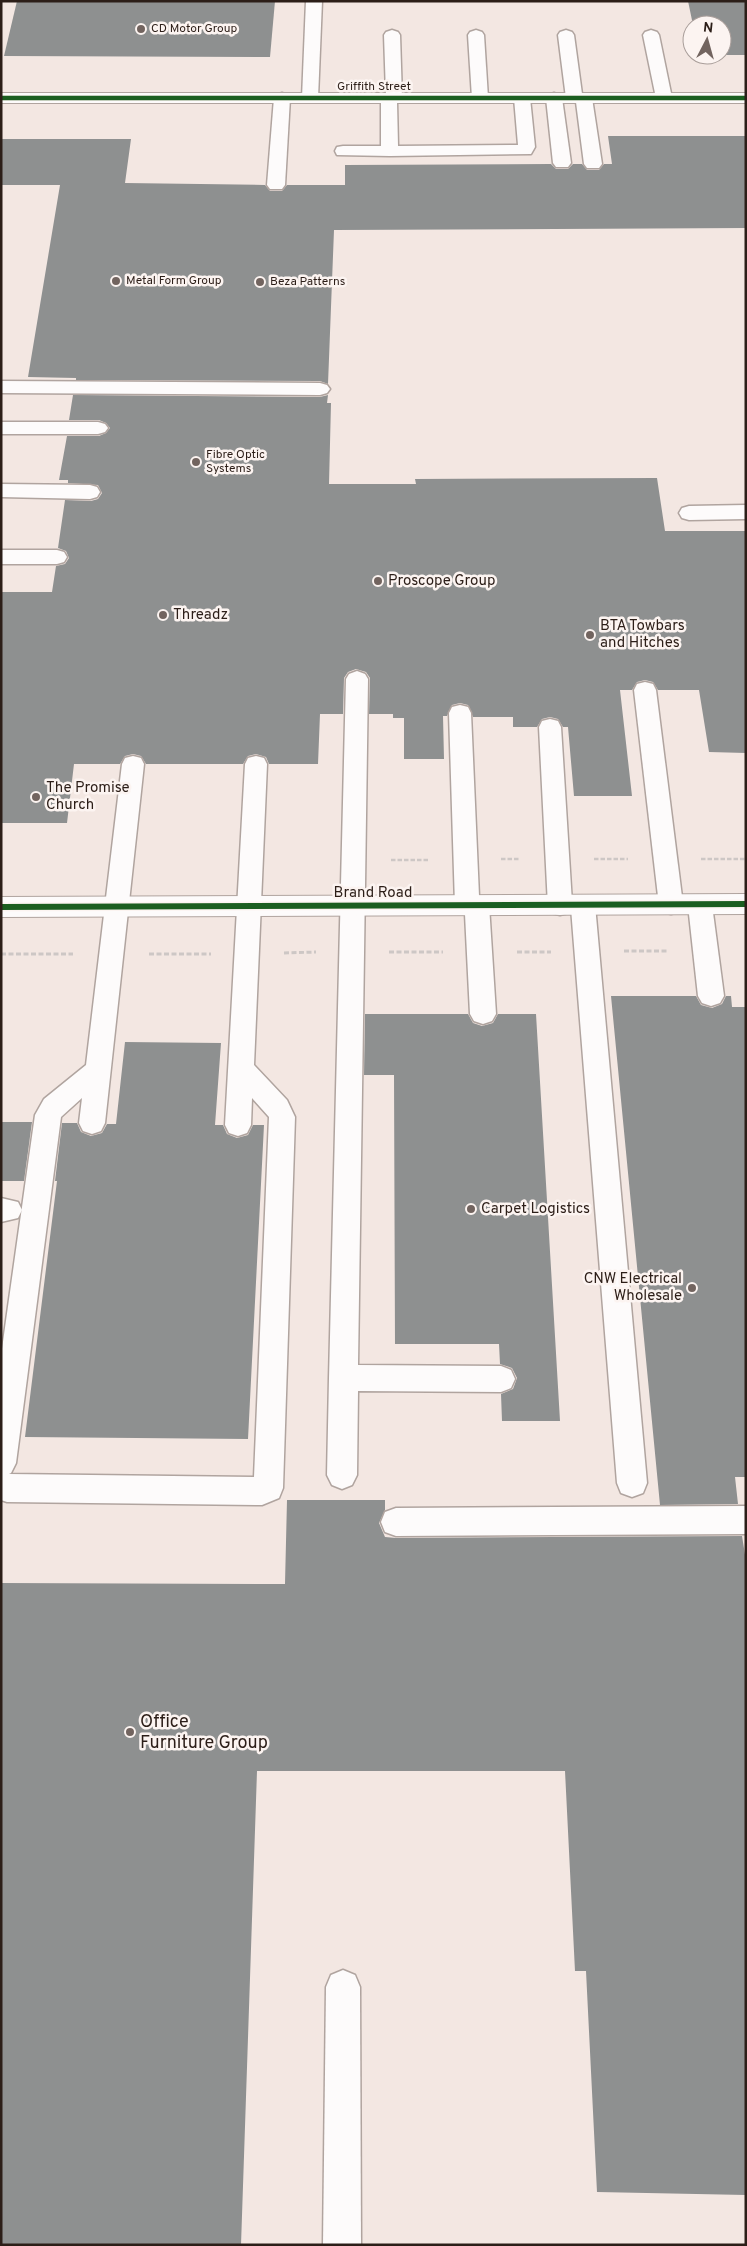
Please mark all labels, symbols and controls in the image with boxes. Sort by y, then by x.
north arrow [682,15,732,65]
text: N [702,20,714,38]
place label: CD Motor Group [151,21,238,37]
marker: CD Motor Group [135,23,147,35]
street label: Griffith Street [337,79,411,95]
place label: Metal Form Group [126,273,222,289]
place label: Beza Patterns [270,274,345,290]
marker: Metal Form Group [110,275,122,287]
marker: Beza Patterns [254,276,266,288]
place label: Fibre Optic Systems [206,447,265,477]
marker: Fibre Optic Systems [190,456,202,468]
place label: Proscope Group [388,572,495,591]
marker: Proscope Group [372,575,384,587]
place label: Threadz [173,606,228,625]
marker: Threadz [157,609,169,621]
place label: BTA Towbars and Hitches [600,617,685,653]
marker: BTA Towbars and Hitches [584,629,596,641]
place label: The Promise Church [46,779,130,815]
marker: The Promise Church [30,791,42,803]
street label: Brand Road [334,884,412,903]
place label: Carpet Logistics [481,1200,590,1219]
marker: Carpet Logistics [465,1203,477,1215]
place label: CNW Electrical Wholesale [584,1270,682,1306]
marker: CNW Electrical Wholesale [686,1282,698,1294]
place label: Office Furniture Group [140,1711,268,1755]
marker: Office Furniture Group [124,1726,136,1738]

